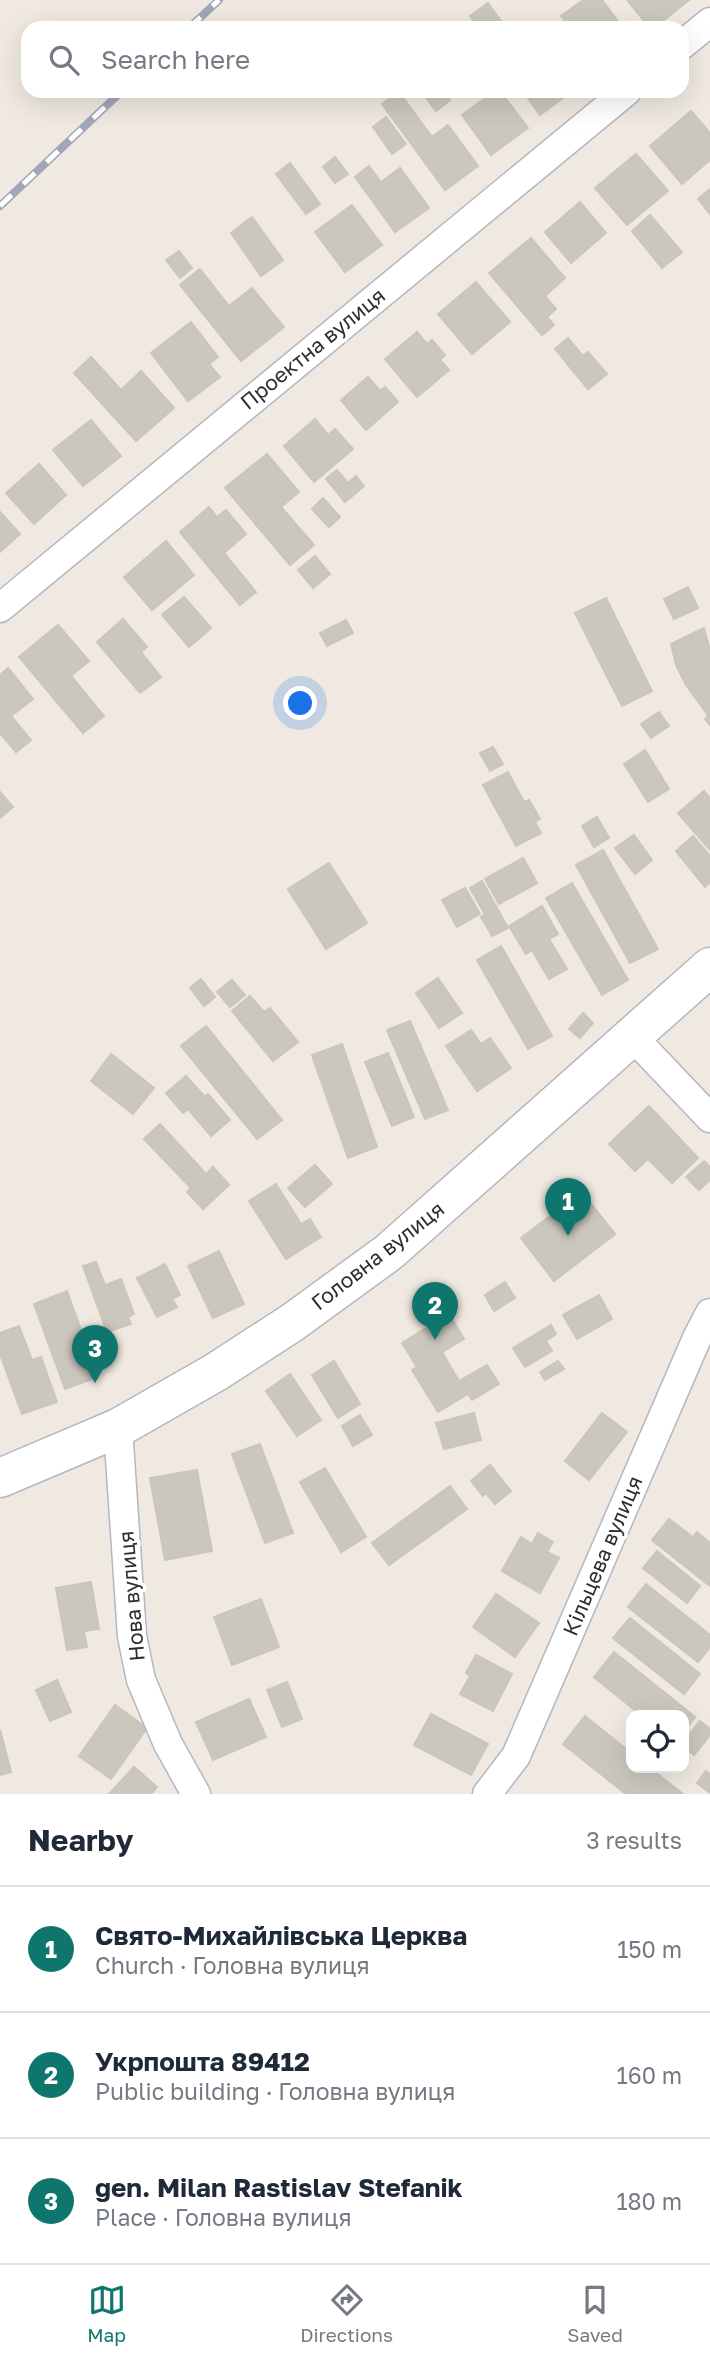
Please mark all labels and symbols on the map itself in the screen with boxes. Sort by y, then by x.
street label: Проектна вулиця [235,282,390,415]
your location [283,686,317,720]
pin: 1 [545,1178,591,1236]
street label: Головна вулиця [306,1195,449,1315]
pin: 2 [412,1282,458,1340]
pin: 3 [72,1325,118,1383]
street label: Кільцева вулиця [557,1472,647,1639]
street label: Нова вулиця [112,1530,150,1662]

